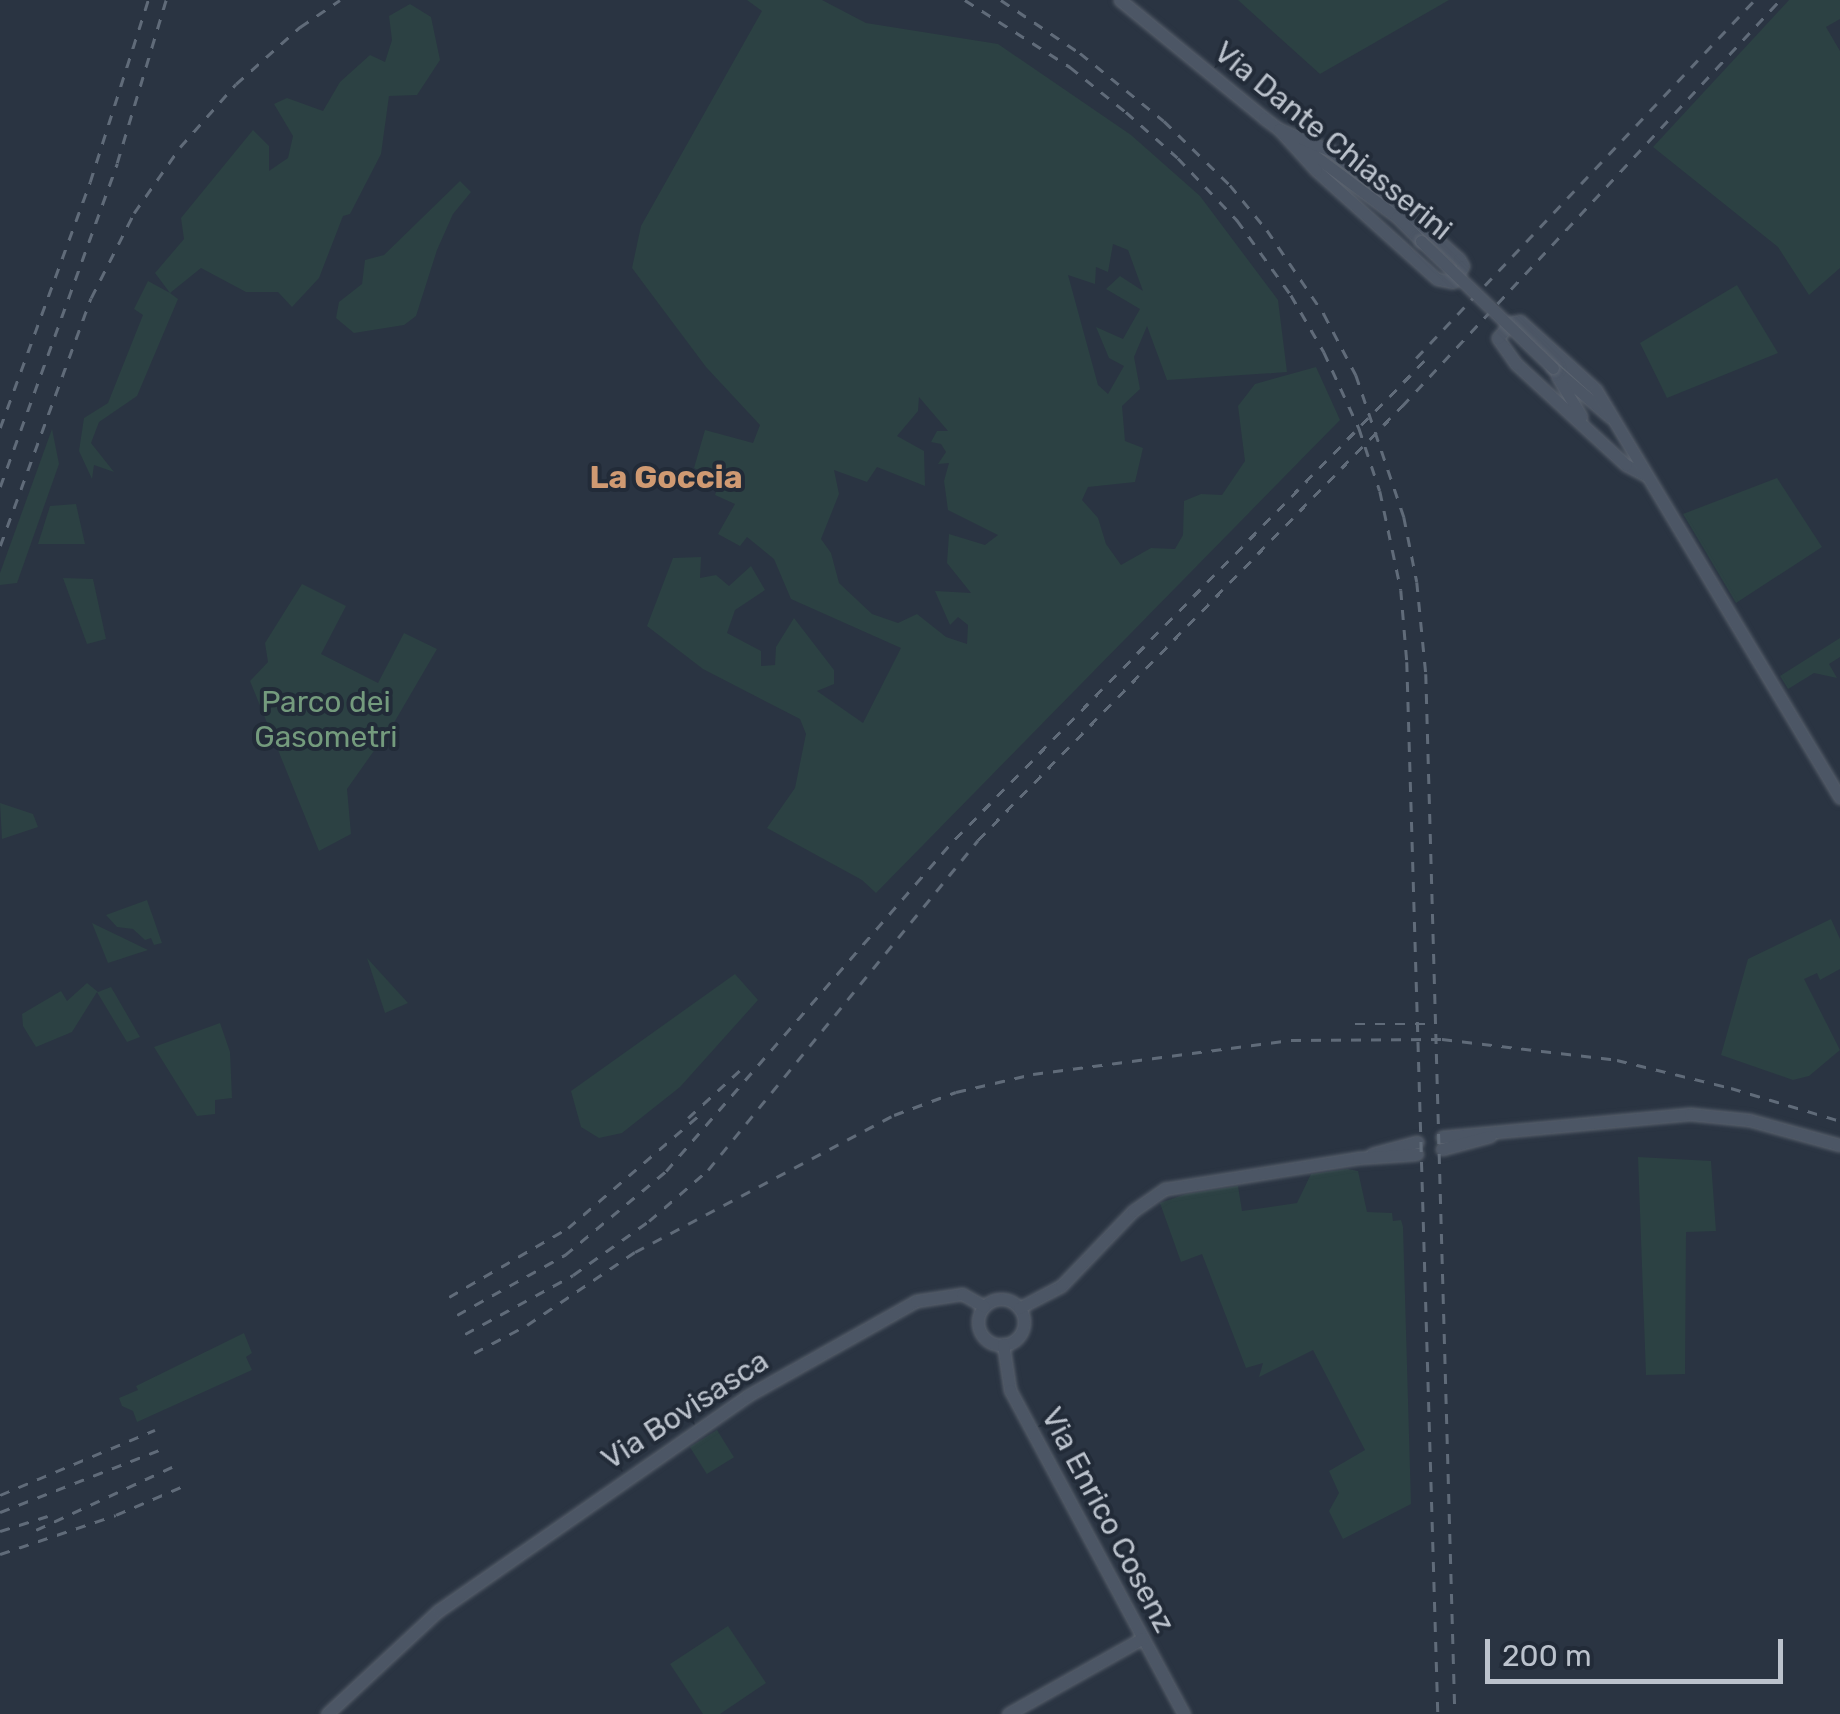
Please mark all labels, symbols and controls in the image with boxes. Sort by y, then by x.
street label: Via Dante Chiasserini [1207,34,1459,248]
district label: La Goccia [589,458,743,496]
park label: Parco dei Gasometri [254,684,398,754]
street label: Via Bovisasca [595,1343,775,1477]
street label: Via Enrico Cosenz [1034,1401,1182,1639]
scale bar [1490,1619,1788,1681]
text: 200 m [1502,1638,1592,1674]

